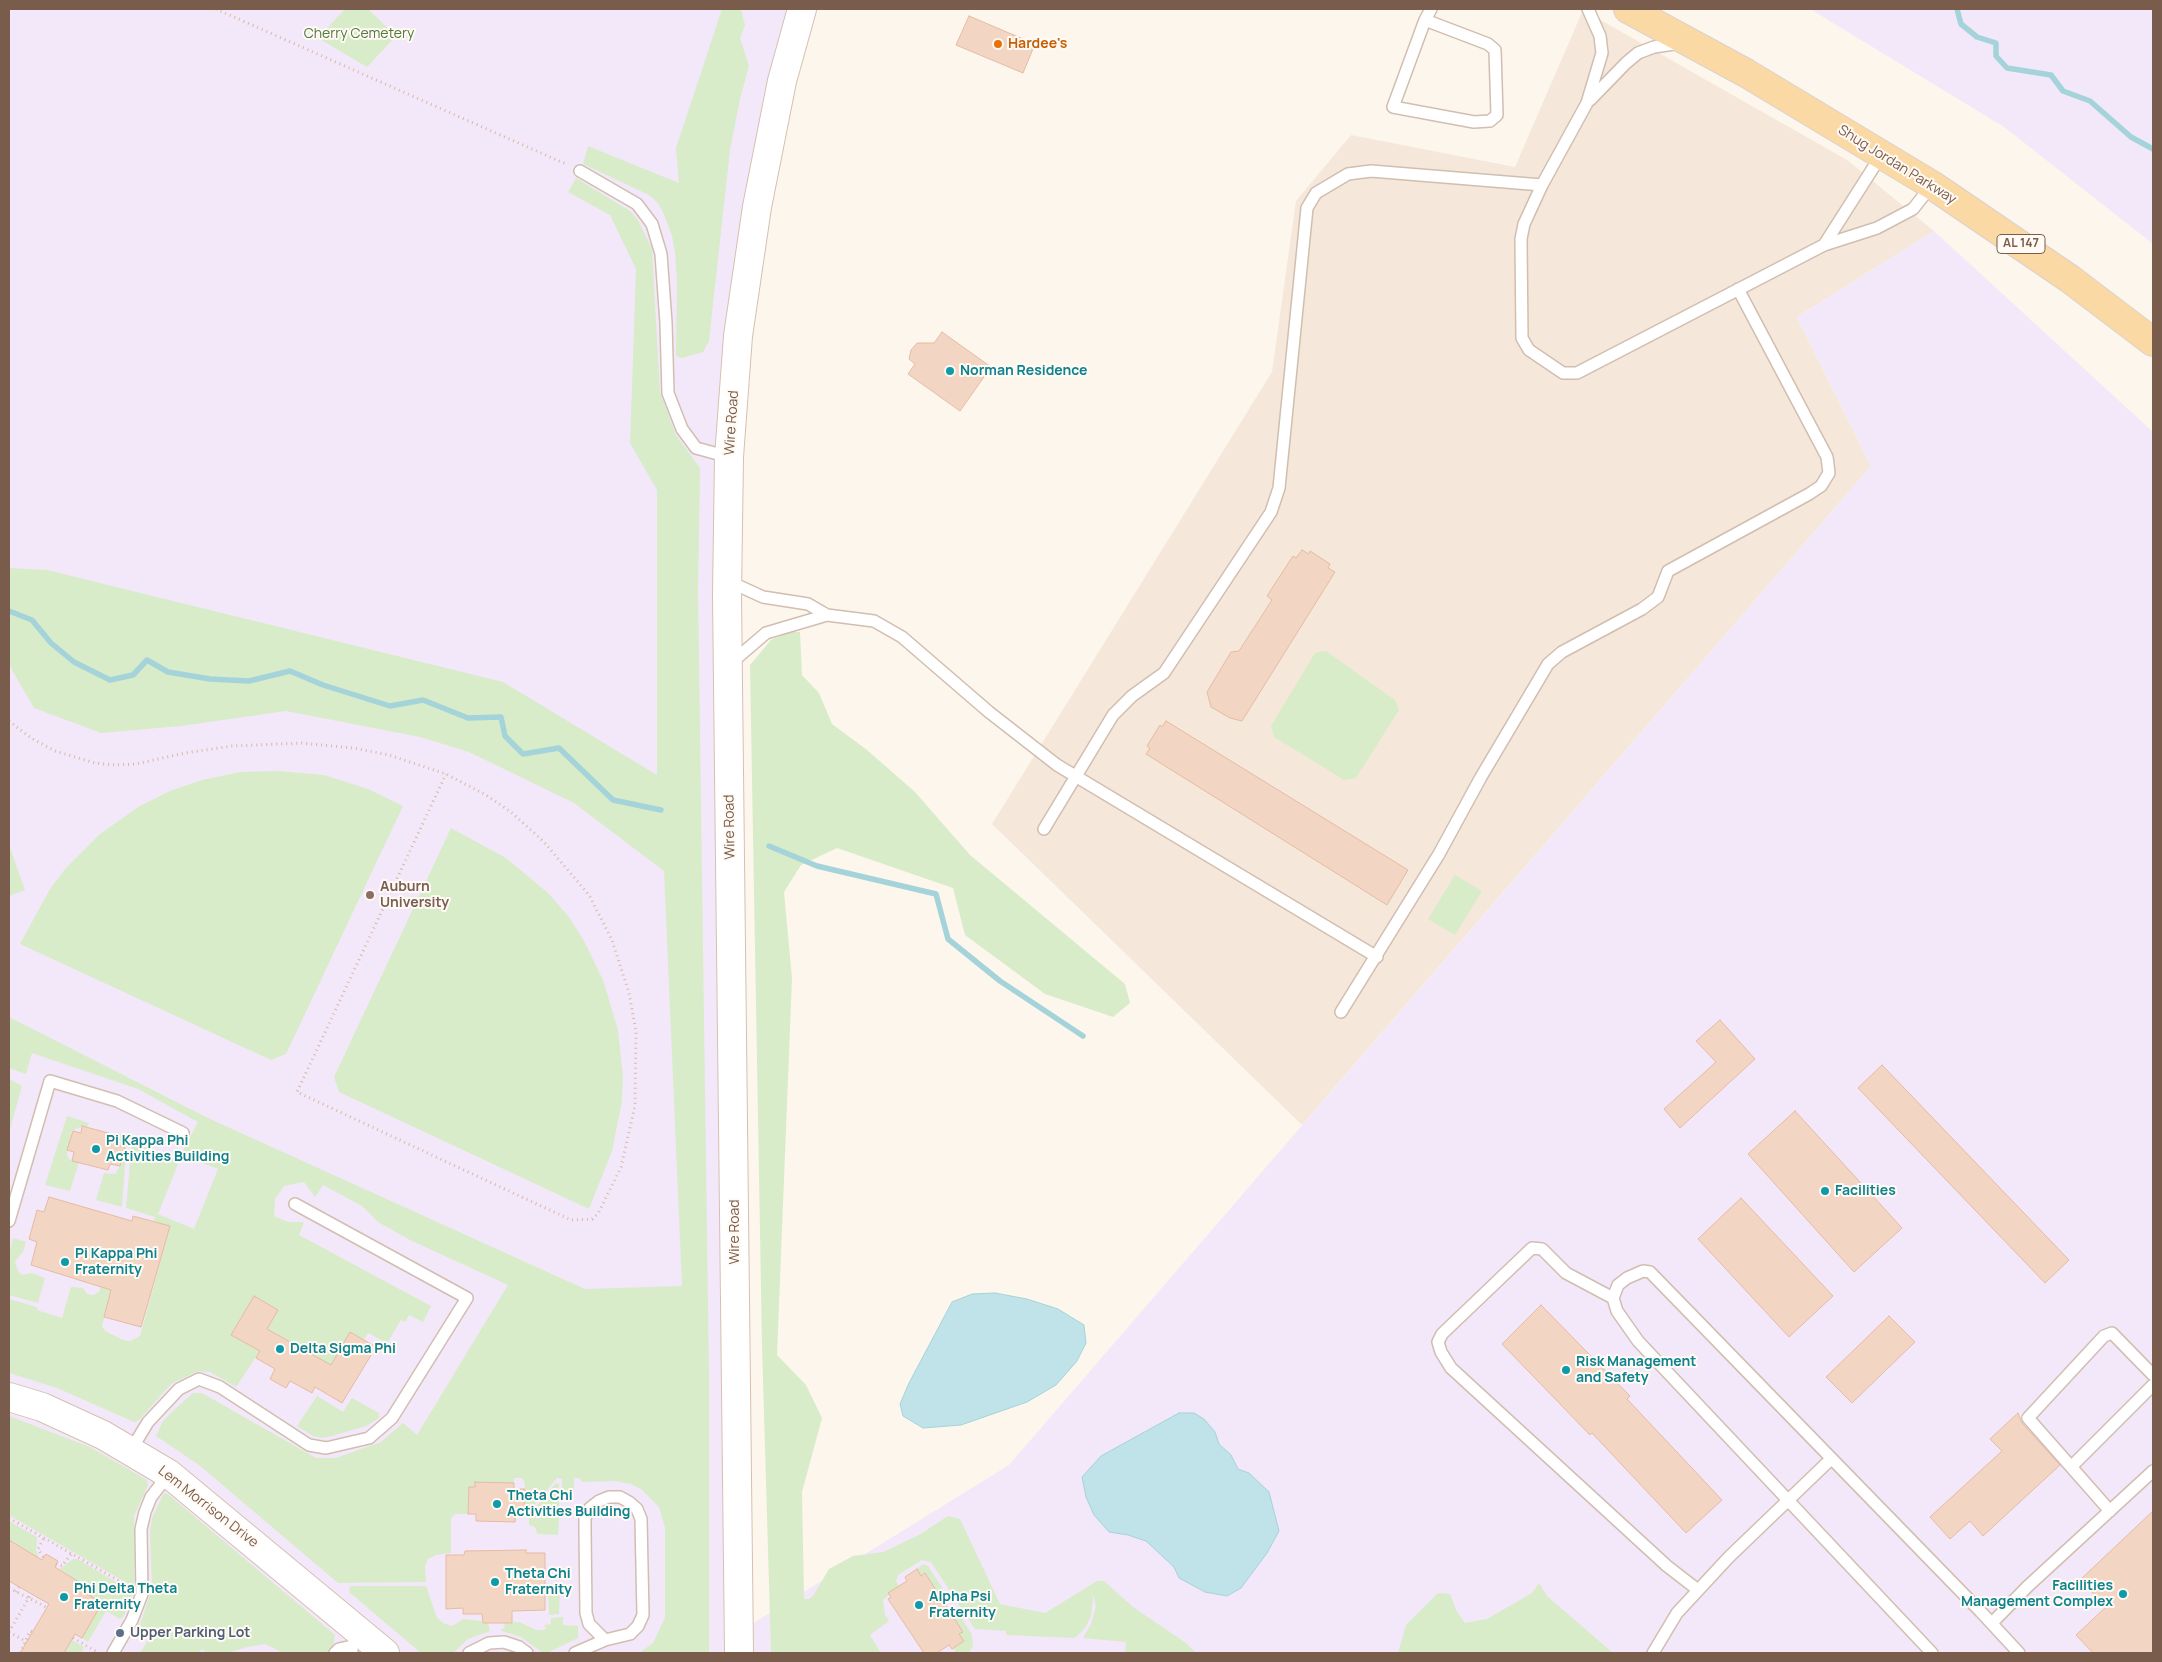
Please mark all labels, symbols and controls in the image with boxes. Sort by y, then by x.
park label: Cherry Cemetery [304,26,414,42]
place label: Hardee's [1008,36,1067,52]
marker: Hardee's [992,38,1004,50]
street label: Shug Jordan Parkway [1835,122,1959,208]
road number: AL 147 [1997,234,2045,253]
place label: Norman Residence [960,363,1087,379]
marker: Norman Residence [944,365,956,377]
street label: Wire Road [721,390,743,456]
street label: Wire Road [721,794,739,860]
place label: Auburn University [380,879,449,912]
marker: Auburn University [364,889,376,901]
place label: Pi Kappa Phi Activities Building [106,1133,229,1166]
marker: Pi Kappa Phi Activities Building [90,1143,102,1155]
place label: Facilities [1835,1183,1896,1199]
marker: Facilities [1819,1185,1831,1197]
street label: Wire Road [727,1199,743,1265]
place label: Pi Kappa Phi Fraternity [75,1246,158,1278]
marker: Pi Kappa Phi Fraternity [59,1256,71,1268]
place label: Delta Sigma Phi [290,1341,396,1357]
marker: Delta Sigma Phi [274,1343,286,1355]
place label: Risk Management and Safety [1576,1354,1696,1386]
marker: Risk Management and Safety [1560,1364,1572,1376]
street label: Lem Morrison Drive [154,1463,262,1551]
place label: Theta Chi Activities Building [507,1488,630,1520]
marker: Theta Chi Activities Building [491,1498,503,1510]
place label: Theta Chi Fraternity [505,1566,572,1598]
marker: Theta Chi Fraternity [489,1576,501,1588]
place label: Facilities Management Complex [1961,1578,2113,1610]
place label: Phi Delta Theta Fraternity [74,1581,177,1614]
marker: Facilities Management Complex [2117,1588,2129,1600]
place label: Alpha Psi Fraternity [929,1589,996,1621]
marker: Phi Delta Theta Fraternity [58,1591,70,1603]
marker: Alpha Psi Fraternity [913,1599,925,1611]
place label: Upper Parking Lot [130,1625,250,1641]
marker: Upper Parking Lot [114,1627,126,1639]

